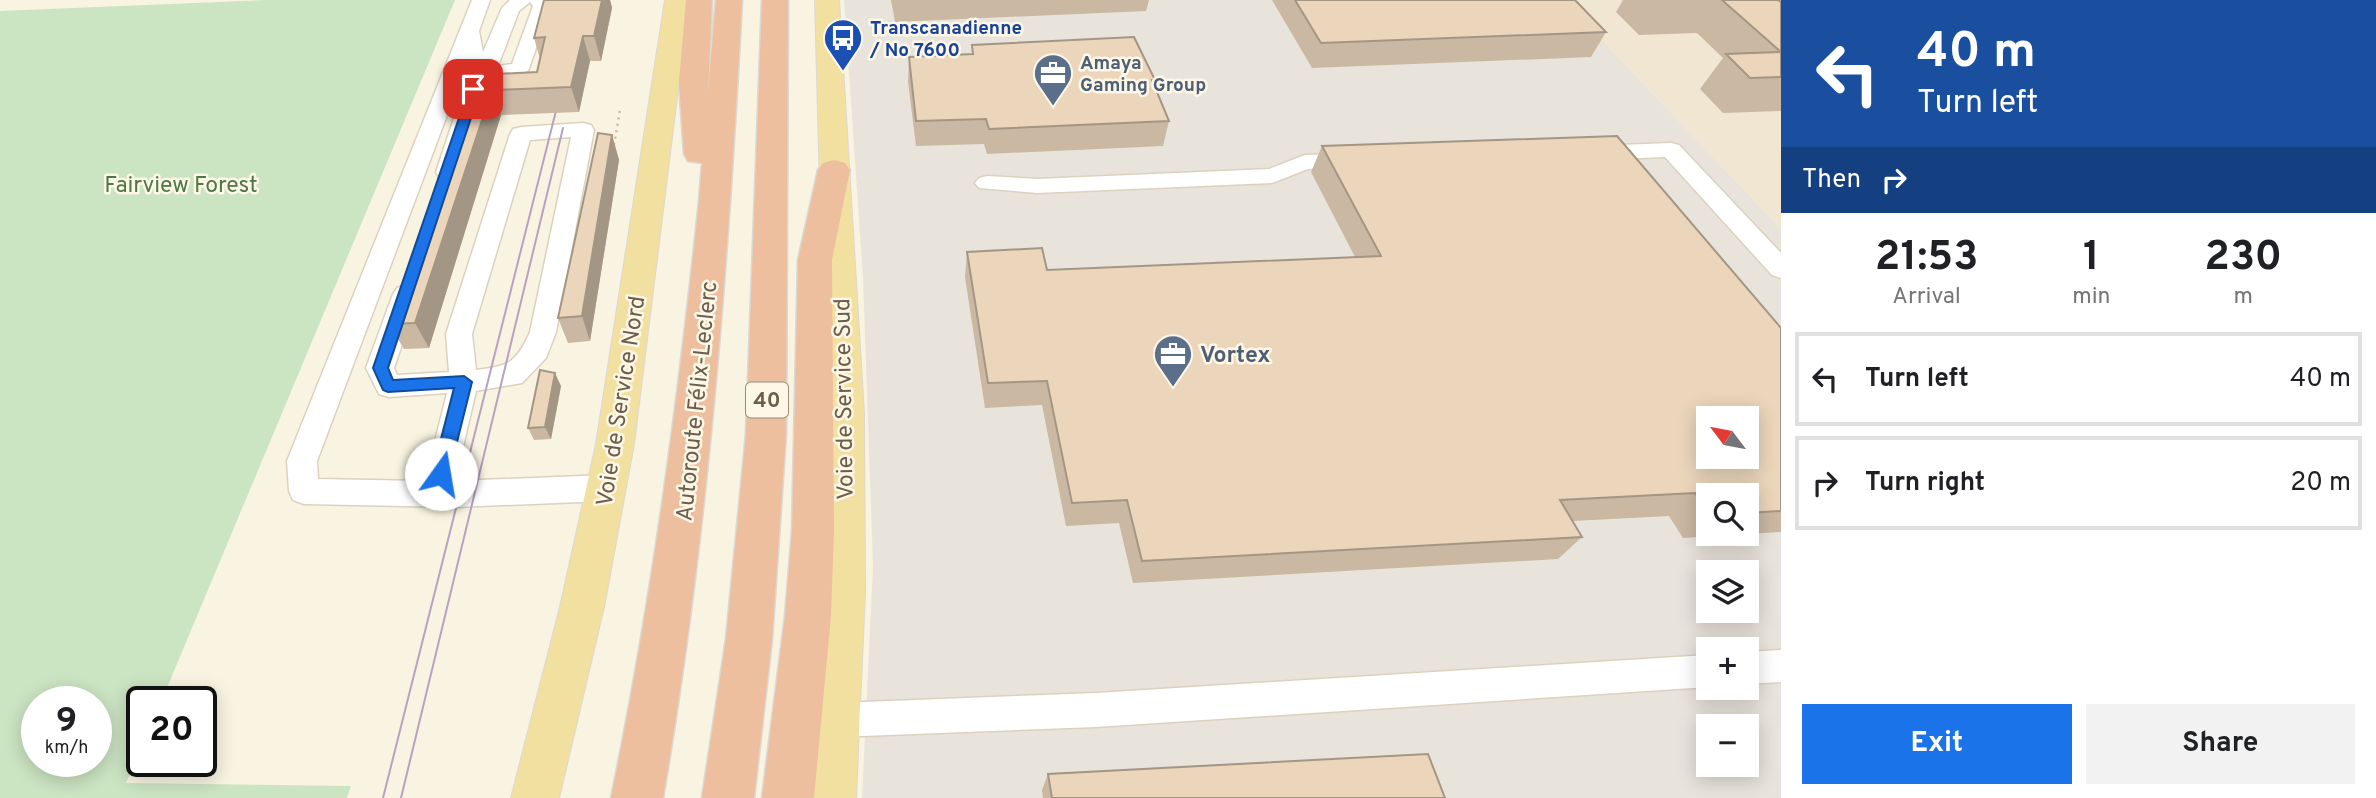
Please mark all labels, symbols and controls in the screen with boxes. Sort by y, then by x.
bus stop icon: Transcanadienne / No 7600 [822,17,864,72]
place label: Transcanadienne / No 7600 [869,17,1022,63]
text: 40 m [1917,23,2036,85]
icon: left [1802,28,1893,119]
office icon: Amaya Gaming Group [1032,52,1074,107]
place label: Amaya Gaming Group [1080,52,1206,98]
pin [443,59,503,119]
icon: arrive [454,70,492,108]
text: Turn left [1917,84,2038,124]
icon: right [1875,161,1913,199]
text: Then [1802,164,1861,197]
park label: Fairview Forest [104,172,258,201]
text: 21:53 [1875,232,1978,285]
text: 1 [2083,232,2100,285]
text: 230 [2204,232,2282,285]
street label: Autoroute Félix-Leclerc [671,280,726,523]
text: Arrival [1892,283,1961,312]
text: min [2072,283,2110,312]
text: m [2233,283,2253,312]
street label: Voie de Service Nord [592,294,653,509]
street label: Voie de Service Sud [829,298,862,500]
office icon: Vortex [1152,333,1194,388]
place label: Vortex [1200,342,1271,371]
icon: left [1806,360,1844,398]
text: Turn left [1865,363,1969,396]
text: 40 m [2290,363,2351,396]
road number: 40 [746,382,788,418]
north arrow [1696,406,1759,469]
map controls [1696,406,1759,777]
position arrow [404,437,478,511]
icon: right [1806,464,1844,502]
text: Turn right [1865,467,1985,500]
text: 20 m [2290,467,2351,500]
button: search [1696,483,1759,546]
button: layers [1696,560,1759,623]
button: + [1696,637,1759,700]
speed limit sign: 20 [126,686,217,777]
text: 9 [56,700,77,744]
button: Exit [1802,704,2072,784]
button: Share [2086,704,2355,784]
button: − [1696,714,1759,777]
text: km/h [45,737,88,760]

